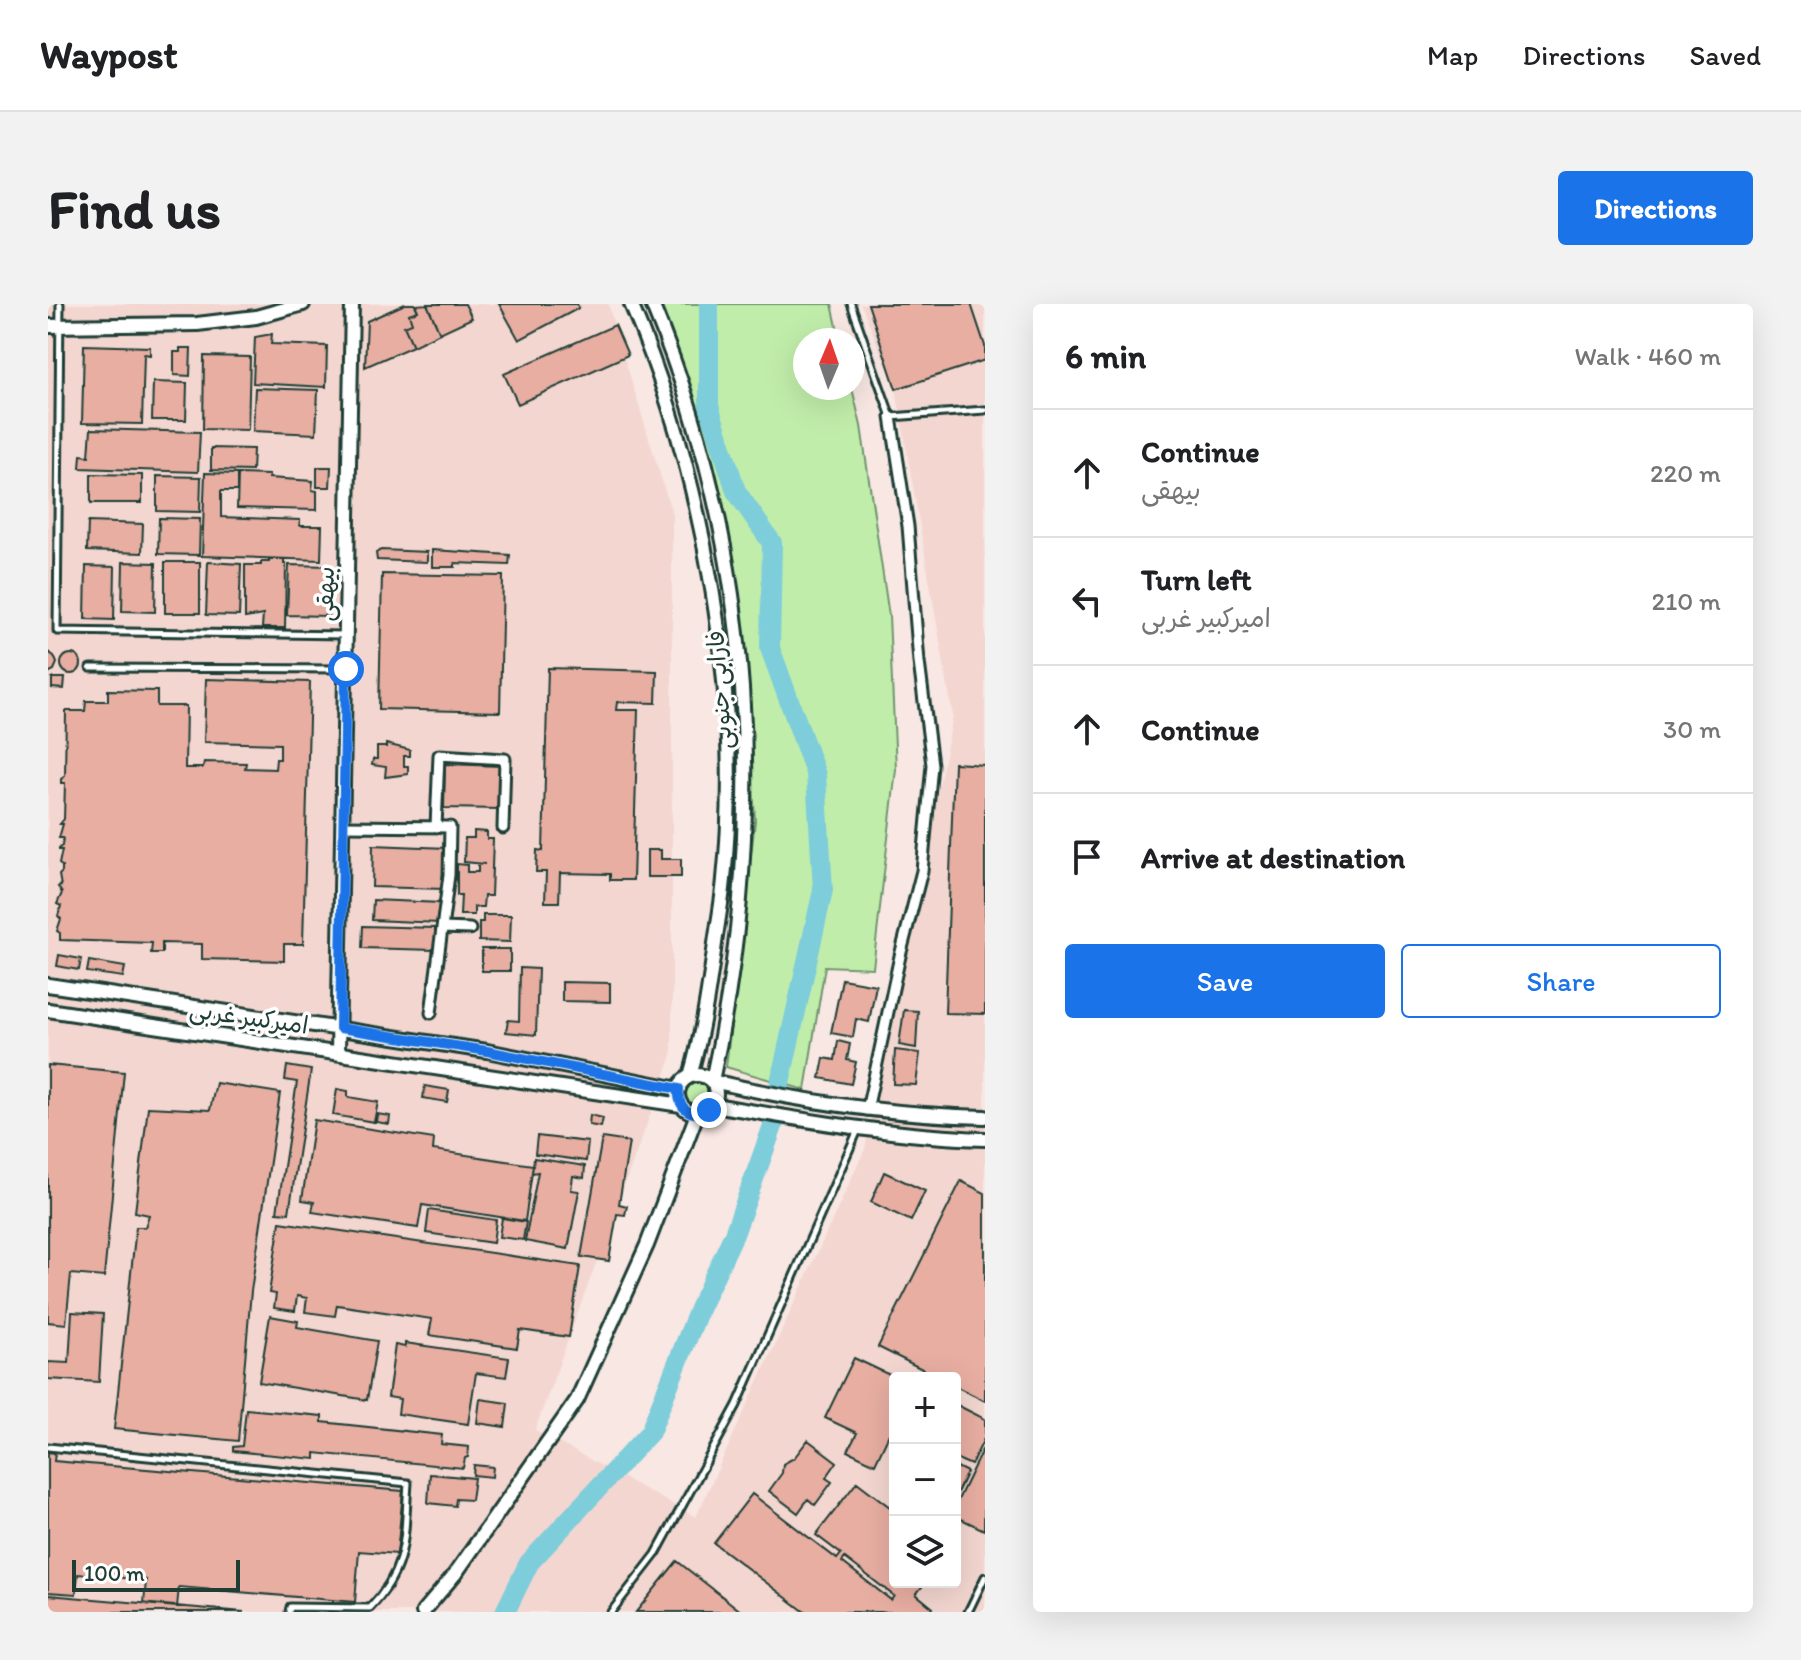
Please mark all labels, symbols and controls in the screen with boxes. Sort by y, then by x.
text: Waypost [40,32,178,78]
text: Map [1427,38,1478,72]
text: Directions [1522,38,1646,72]
text: Saved [1690,38,1761,72]
button: Directions [1558,171,1753,245]
text: Find us [48,175,221,242]
north arrow [793,328,865,400]
text: 6 min [1065,336,1146,377]
text: Walk · 460 m [1574,340,1721,372]
text: Continue [1141,433,1260,470]
icon: ahead [1065,451,1109,495]
text: 220 m [1650,457,1721,489]
text: بیهقی [1141,474,1201,506]
text: Turn left [1141,561,1252,598]
street label: بیهقی [310,566,341,622]
icon: left [1065,579,1109,623]
text: 210 m [1652,585,1721,617]
text: امیرکبیر غربی [1141,602,1271,634]
street label: فارابی جنوبی [700,629,740,750]
route start [328,651,364,687]
icon: ahead [1065,707,1109,751]
text: Continue [1141,711,1260,748]
text: 30 m [1663,713,1721,745]
icon: arrive [1065,835,1109,879]
text: Arrive at destination [1141,839,1405,876]
button: Save [1065,944,1385,1018]
button: Share [1401,944,1721,1018]
street label: امیرکبیر غربی [187,994,310,1041]
route end [691,1092,727,1128]
map controls [889,1372,961,1588]
button: + [889,1372,961,1444]
button: − [889,1444,961,1516]
button: layers [889,1516,961,1588]
scale bar [72,1556,240,1592]
text: 100 m [84,1560,145,1587]

